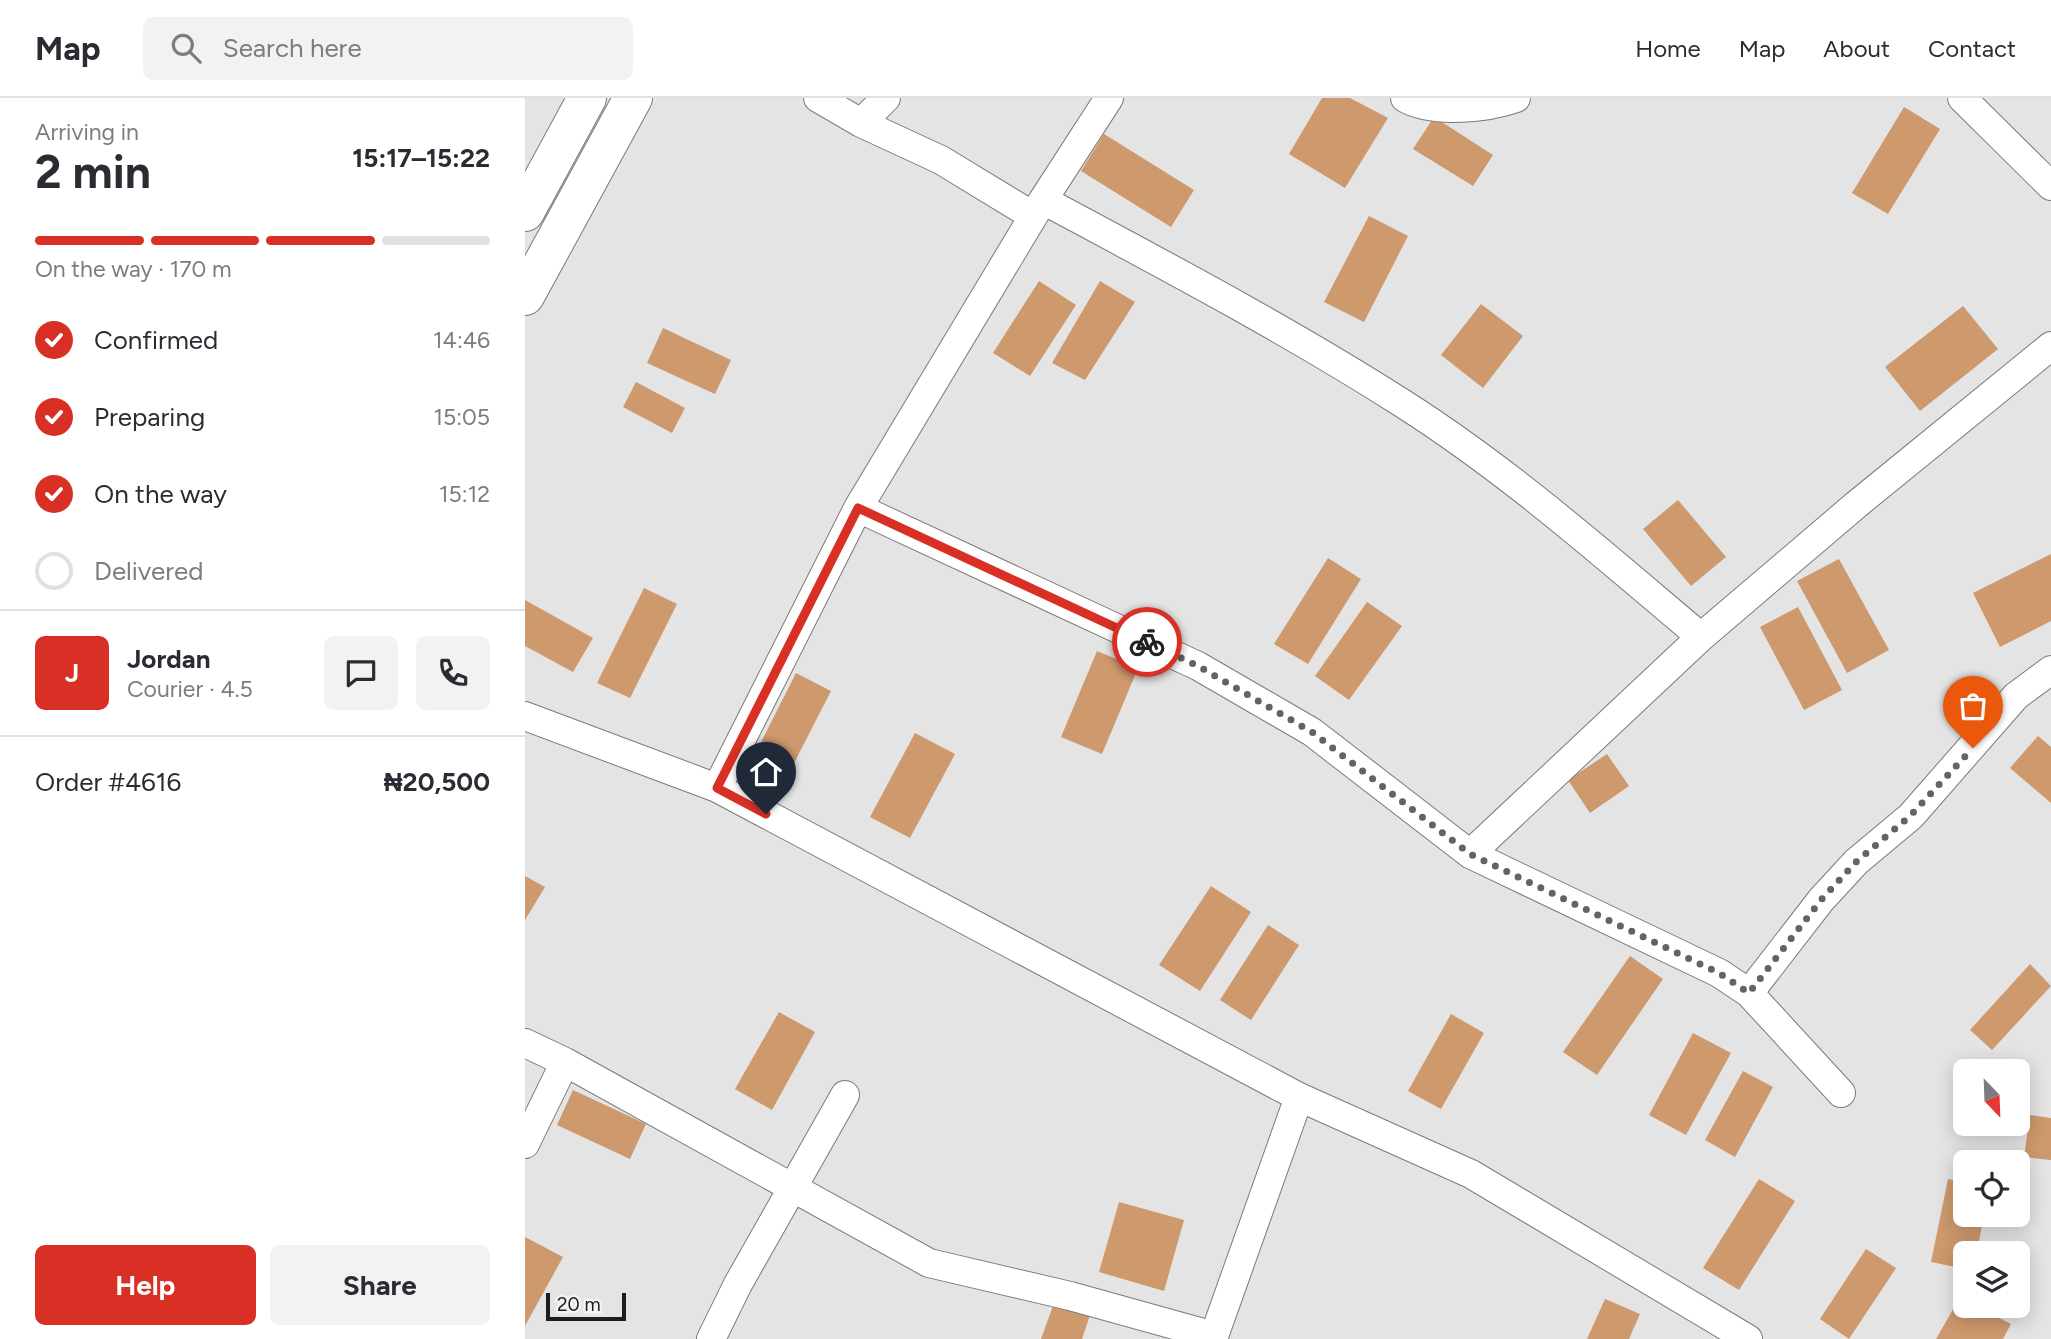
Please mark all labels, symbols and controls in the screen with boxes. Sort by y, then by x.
search box [143,17,633,80]
text: Map [35,29,101,68]
icon: search [167,29,205,67]
text: Search here [223,32,362,64]
text: Home [1635,34,1701,63]
text: Map [1739,34,1785,63]
text: About [1823,34,1890,63]
text: Contact [1928,34,2016,63]
text: Arriving in [35,118,139,146]
text: 15:17–15:22 [352,142,490,174]
text: 2 min [35,144,151,200]
text: On the way · 170 m [35,255,232,283]
icon: check [35,321,73,359]
text: Confirmed [94,324,218,356]
text: 14:46 [433,326,490,354]
icon: check [35,398,73,436]
text: Preparing [94,401,205,433]
text: 15:05 [433,403,490,431]
icon: check [35,475,73,513]
text: On the way [94,478,227,510]
text: 15:12 [439,480,490,508]
text: Delivered [94,555,203,587]
courier [1112,607,1182,677]
icon: bike [1128,623,1166,661]
button: chat [324,636,398,710]
button: phone [416,636,490,710]
text: Jordan [127,643,210,675]
text: J [65,657,79,689]
text: Courier · 4.5 [127,675,253,703]
pin [1943,676,2003,748]
icon: bag [1954,687,1992,725]
pin [736,742,796,814]
icon: home [747,753,785,791]
text: Order #4616 [35,766,181,798]
text: ₦20,500 [384,766,490,798]
north arrow [1953,1059,2030,1136]
map controls [1953,1059,2030,1318]
button: locate [1953,1150,2030,1227]
button: layers [1953,1241,2030,1318]
button: Help [35,1245,256,1325]
button: Share [270,1245,490,1325]
scale bar [546,1290,627,1322]
text: 20 m [557,1293,601,1316]

